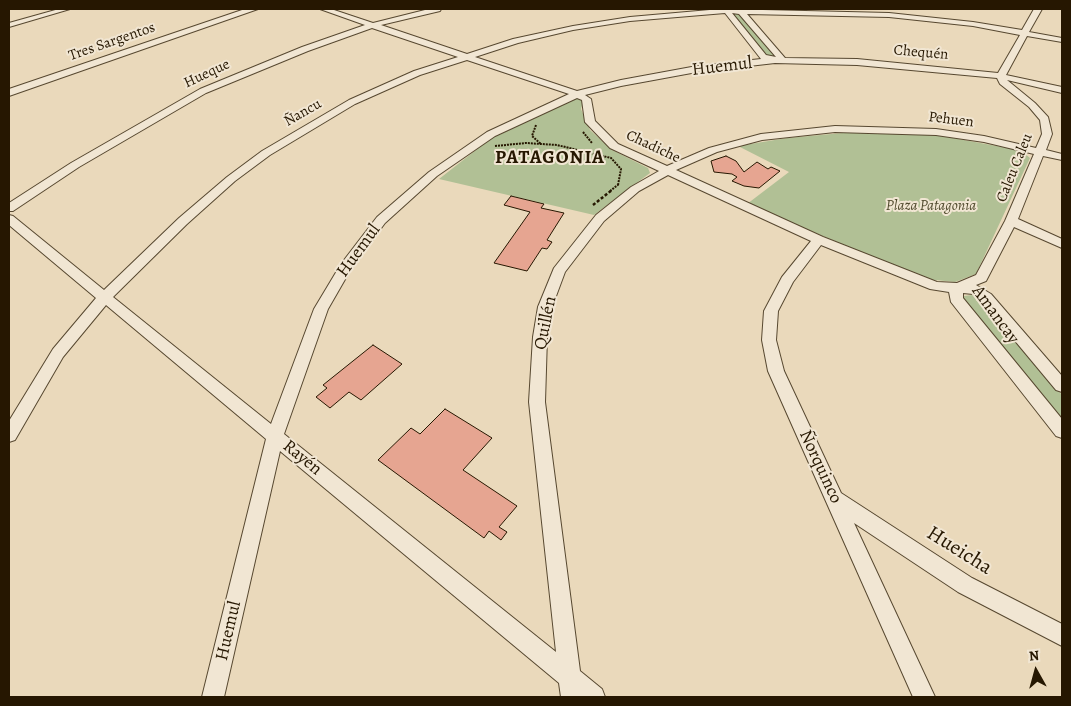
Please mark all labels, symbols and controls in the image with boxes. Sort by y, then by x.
street label: Tres Sargentos [66,19,158,65]
street label: Chequén [893,42,949,64]
street label: Huemul [691,53,753,81]
street label: Hueque [181,56,233,92]
street label: Ñancu [281,95,325,131]
street label: Pehuen [927,108,975,132]
street label: Chadiche [623,127,683,167]
street label: Caleu Caleu [993,131,1037,205]
district label: PATAGONIA [494,147,606,169]
park label: Plaza Patagonia [886,197,976,215]
street label: Huemul [332,220,386,282]
street label: Amancay [967,282,1023,348]
street label: Quillén [530,294,562,352]
street label: Ñorquinco [794,427,846,507]
street label: Rayén [278,436,326,480]
street label: Hueicha [922,521,996,581]
street label: Huemul [212,599,246,663]
north arrow [1011,646,1061,696]
text: N [1028,646,1040,666]

